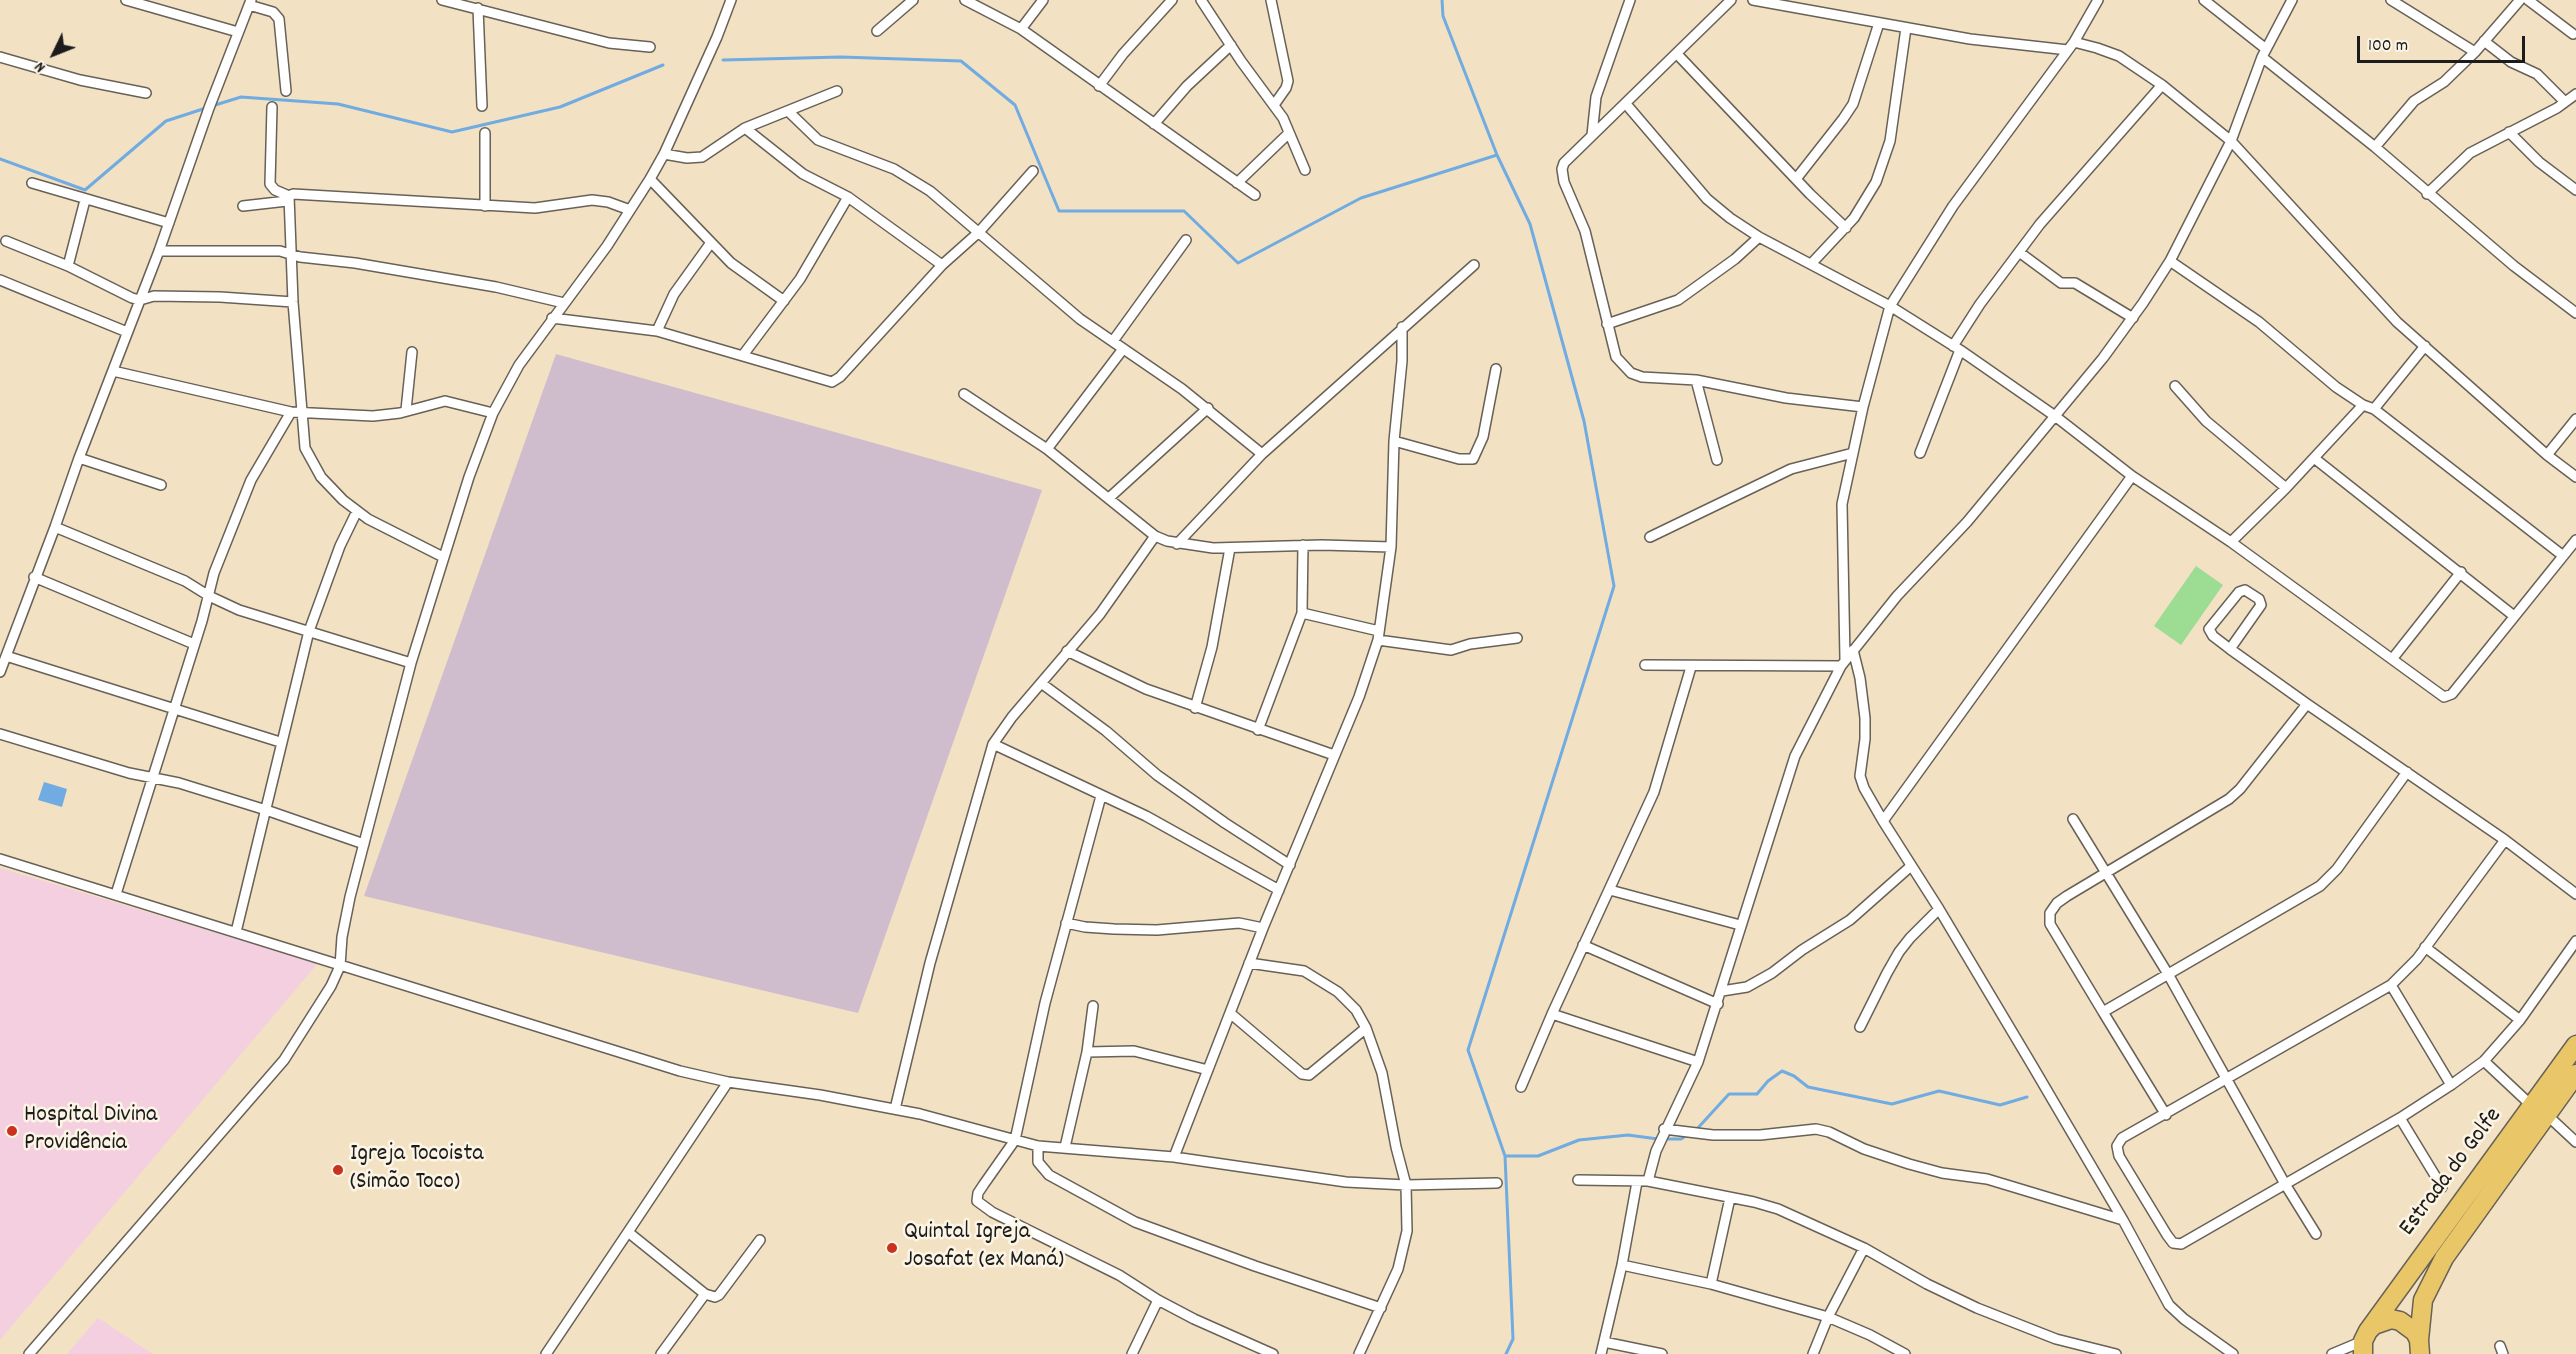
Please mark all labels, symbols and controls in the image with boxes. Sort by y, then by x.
north arrow [24,24,84,84]
scale bar [2360,24,2528,62]
text: 100 m [2368,34,2408,59]
text: N [29,56,52,77]
place label: Hospital Divina Providência [24,1103,157,1159]
street label: Estrada do Golfe [2394,1103,2510,1243]
marker: Hospital Divina Providência [5,1124,19,1138]
place label: Igreja Tocoista (Simão Toco) [350,1142,484,1198]
marker: Igreja Tocoista (Simão Toco) [331,1163,345,1177]
place label: Quintal Igreja Josafat (ex Maná) [904,1220,1064,1276]
marker: Quintal Igreja Josafat (ex Maná) [885,1241,899,1255]

